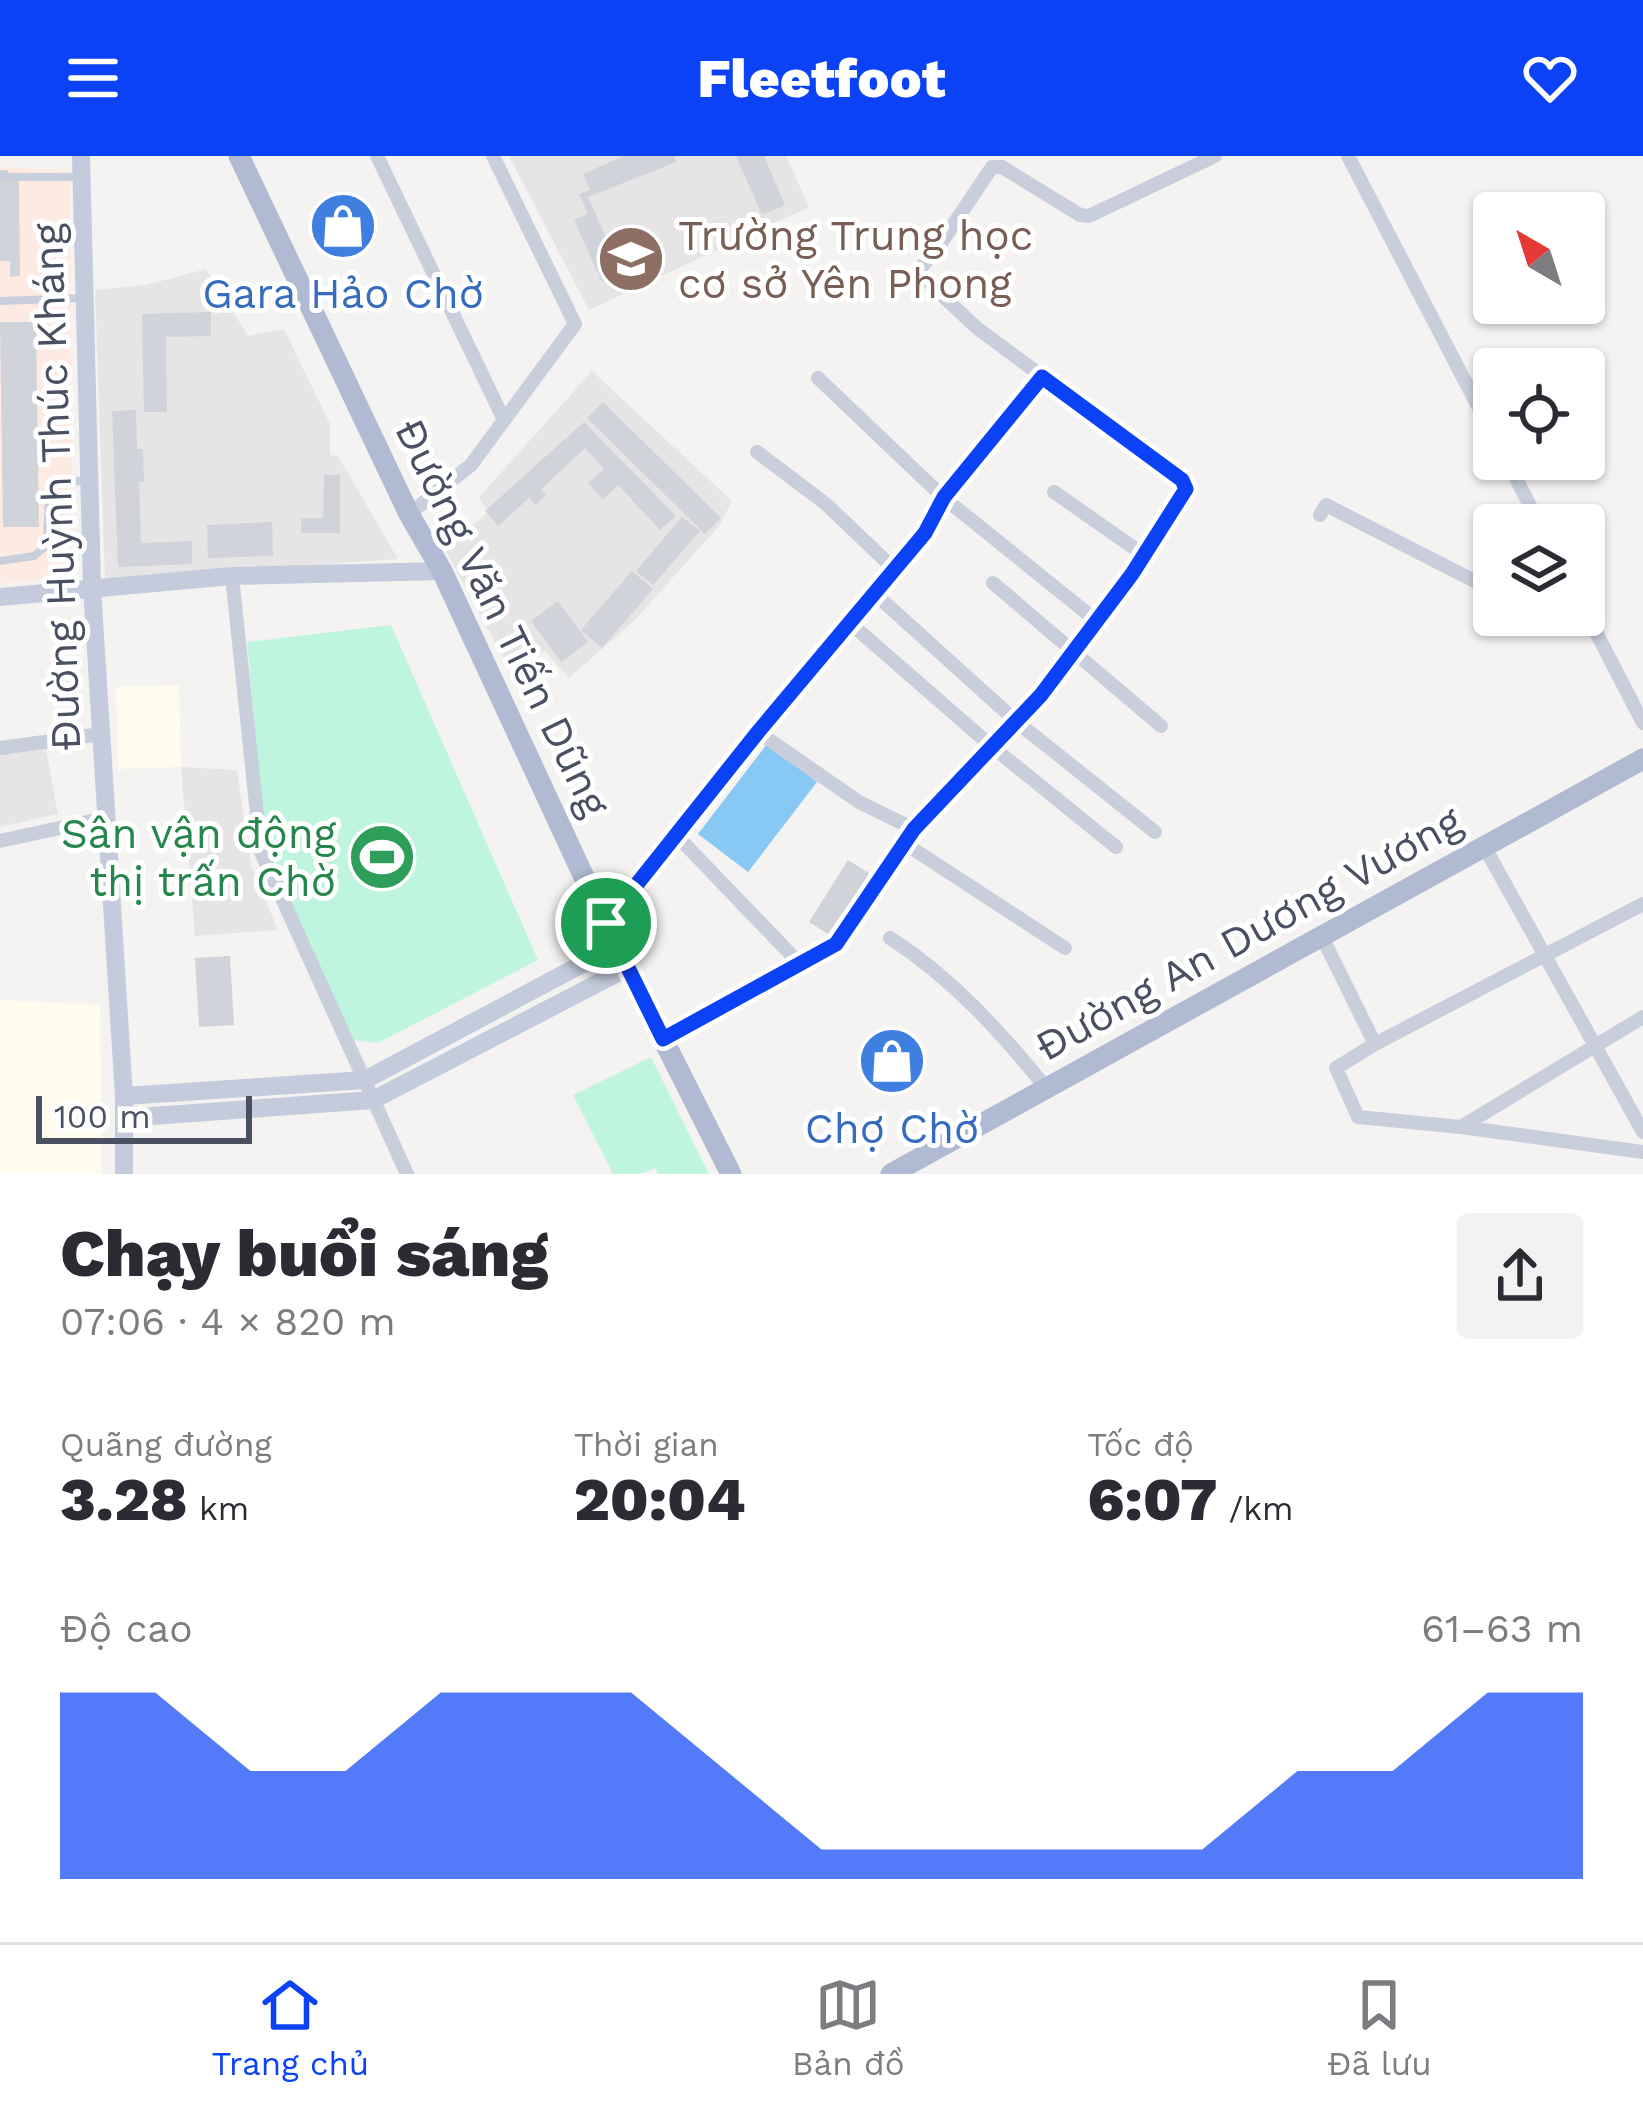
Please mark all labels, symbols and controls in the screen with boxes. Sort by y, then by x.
icon: menu [60,45,126,111]
icon: heart [1517,45,1583,111]
text: Fleetfoot [697,47,946,110]
shop icon: Gara Hảo Chờ [308,191,378,261]
north arrow [1473,192,1605,324]
map controls [1473,192,1605,636]
place label: Trường Trung học cơ sở Yên Phong [678,211,1033,308]
street label: Đường Huỳnh Thúc Kháng [23,222,90,752]
school or university icon: Trường Trung học cơ sở Yên Phong [596,224,666,294]
place label: Gara Hảo Chờ [202,269,484,318]
button: locate [1473,348,1605,480]
street label: Đường Văn Tiến Dũng [385,411,620,824]
button: layers [1473,504,1605,636]
street label: Đường An Dương Vương [1027,796,1470,1071]
place label: Sân vận động thị trấn Chờ [61,809,337,906]
sports icon: Sân vận động thị trấn Chờ [347,822,417,892]
pin [555,872,657,974]
icon: arrive [573,890,639,956]
shop icon: Chợ Chờ [857,1026,927,1096]
scale bar [36,1090,252,1143]
text: 100 m [54,1097,151,1136]
place label: Chợ Chờ [805,1104,979,1153]
button: share [1457,1213,1583,1339]
text: Chạy buổi sáng [60,1215,548,1292]
text: 07:06 · 4 × 820 m [60,1299,396,1344]
text: Quãng đường [60,1425,272,1464]
text: Thời gian [574,1425,719,1464]
text: Tốc độ [1087,1425,1194,1464]
text: 3.28 [60,1464,188,1535]
text: 20:04 [574,1464,746,1535]
text: 6:07 [1087,1464,1218,1535]
text: km [188,1489,249,1528]
text: /km [1218,1489,1293,1528]
text: Độ cao [60,1606,193,1651]
text: 61–63 m [1421,1606,1583,1651]
tab: Trang chủ [211,1972,369,2083]
tab: Bản đồ [792,1972,904,2083]
tab: Đã lưu [1327,1972,1432,2083]

